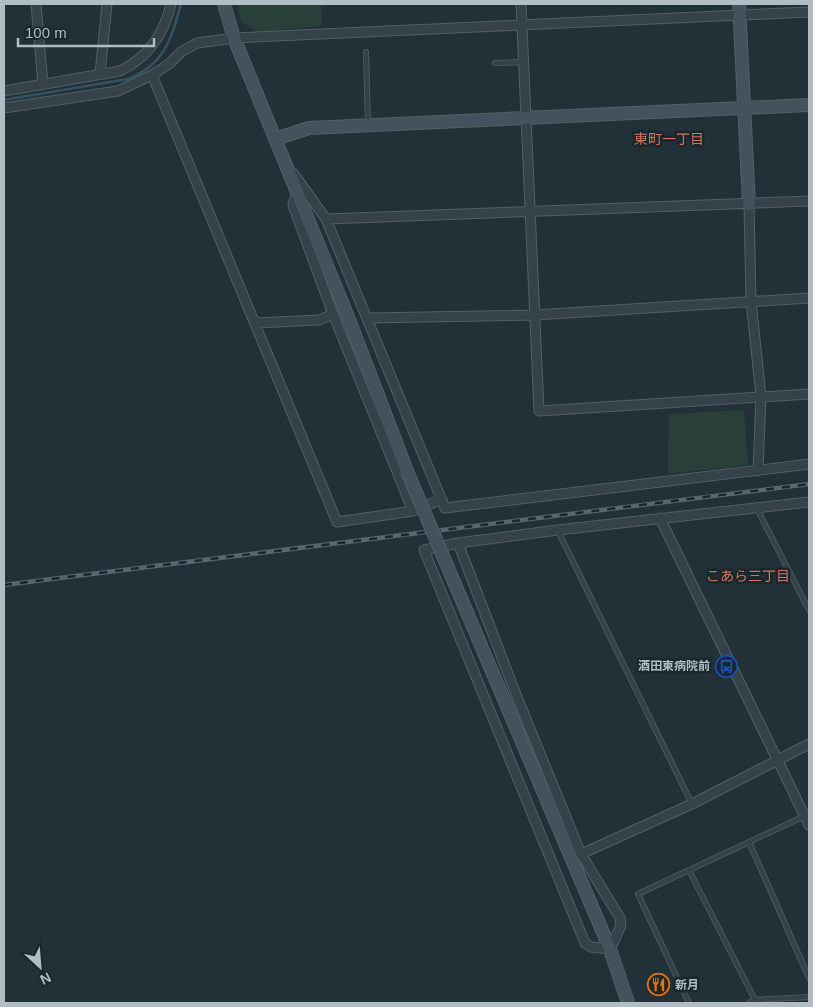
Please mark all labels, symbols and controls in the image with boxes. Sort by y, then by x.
scale bar [18,15,154,47]
text: 100 m [25,24,67,41]
district label: 東町一丁目 [634,131,704,147]
district label: こあら三丁目 [706,568,790,584]
bus stop icon: 酒田東病院前 [714,654,738,678]
place label: 酒田東病院前 [638,659,710,673]
north arrow [15,942,65,992]
text: N [38,969,54,988]
restaurant icon: 新月 [647,973,671,997]
place label: 新月 [675,978,699,992]

